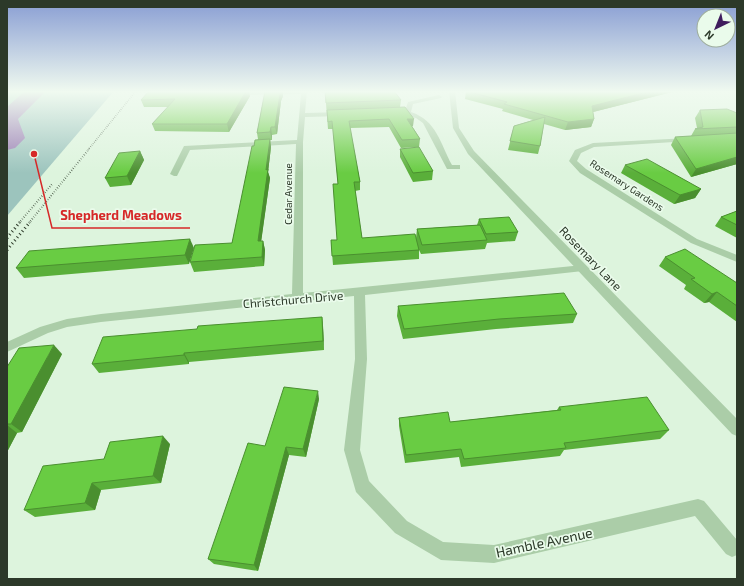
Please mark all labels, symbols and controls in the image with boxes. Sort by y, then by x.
north arrow [696,8,736,48]
text: N [701,28,716,43]
street label: Rosemary Gardens [588,157,666,213]
street label: Cedar Avenue [282,163,294,225]
callout: Shepherd Meadows [52,203,190,228]
text: Shepherd Meadows [60,207,182,223]
street label: Rosemary Lane [557,223,625,293]
street label: Christchurch Drive [242,288,344,310]
street label: Hamble Avenue [494,523,594,561]

